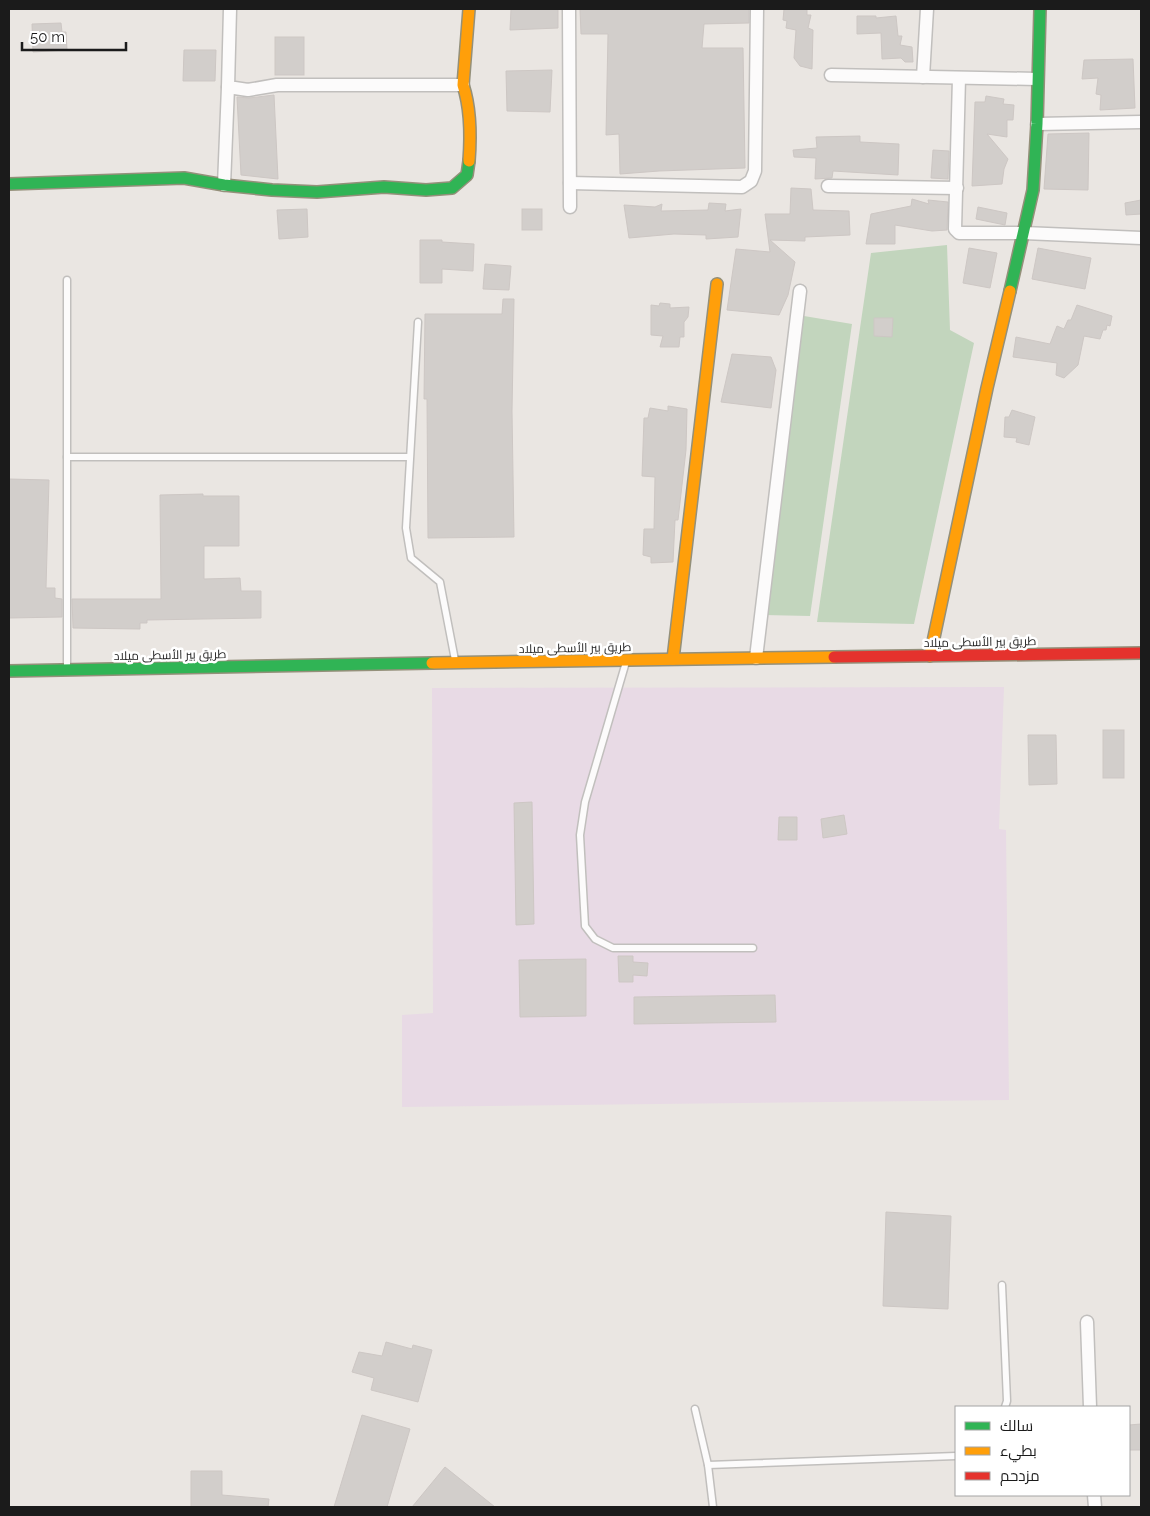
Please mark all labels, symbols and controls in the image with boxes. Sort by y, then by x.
scale bar [22,20,126,52]
text: 50 m [30,28,65,46]
street label: طريق بير الأسطى ميلاد [924,634,1036,650]
street label: طريق بير الأسطى ميلاد [519,640,631,656]
street label: طريق بير الأسطى ميلاد [114,647,226,663]
legend [955,1406,1130,1496]
text: سالك [1000,1417,1033,1435]
text: بطيء [1000,1442,1037,1463]
text: مزدحم [1000,1467,1040,1486]

